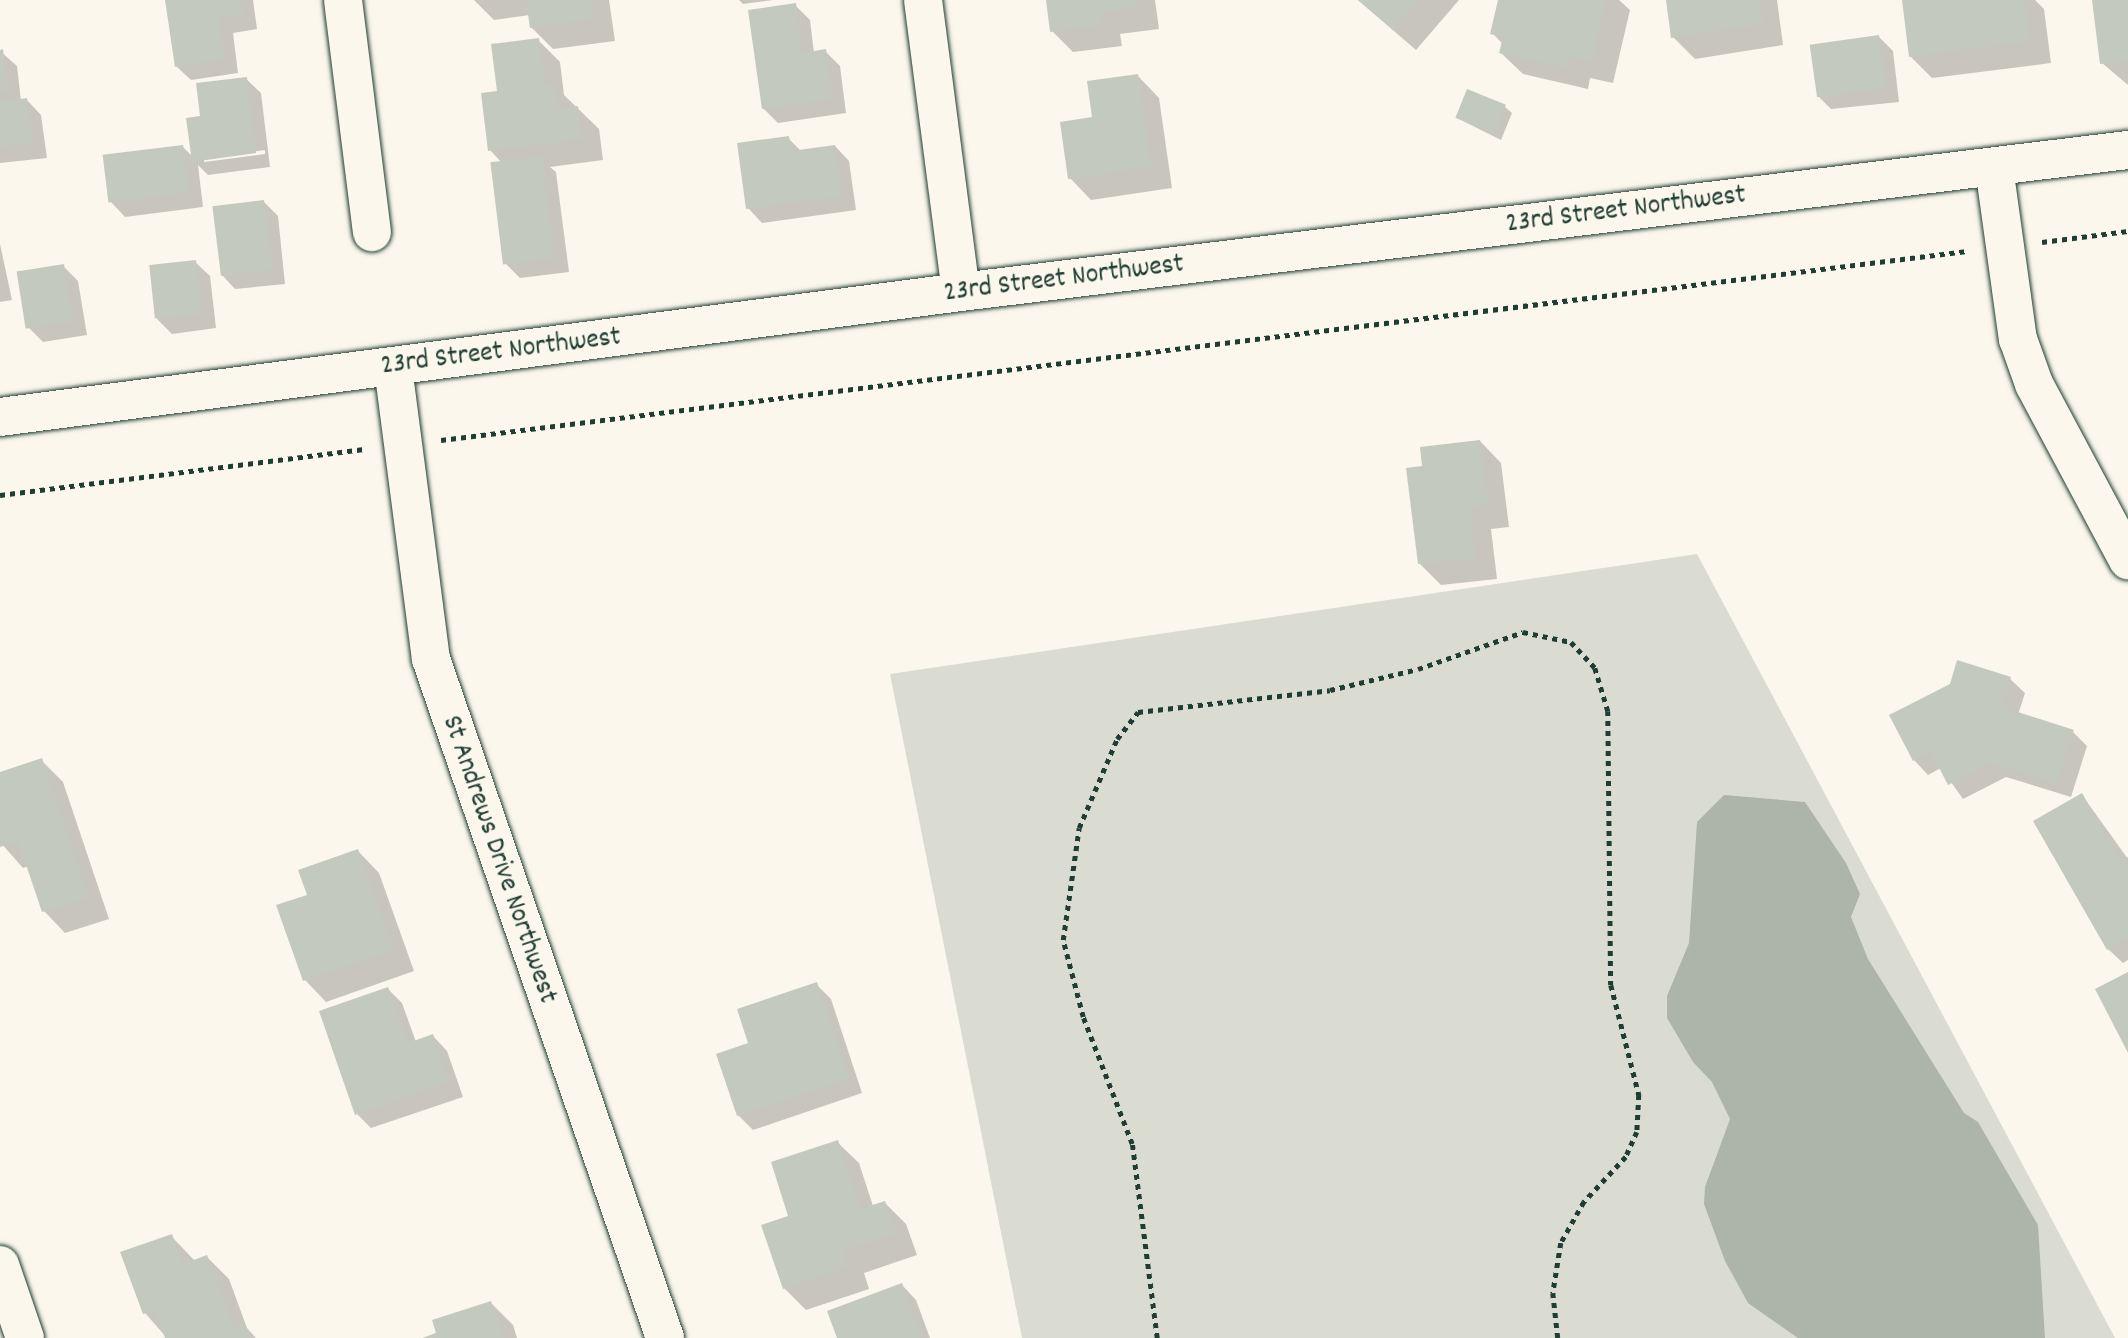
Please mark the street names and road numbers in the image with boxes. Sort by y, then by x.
street label: 23rd Street Northwest [1504,180,1748,242]
street label: 23rd Street Northwest [942,249,1186,311]
street label: 23rd Street Northwest [379,322,623,384]
street label: St Andrews Drive Northwest [433,712,563,1008]

